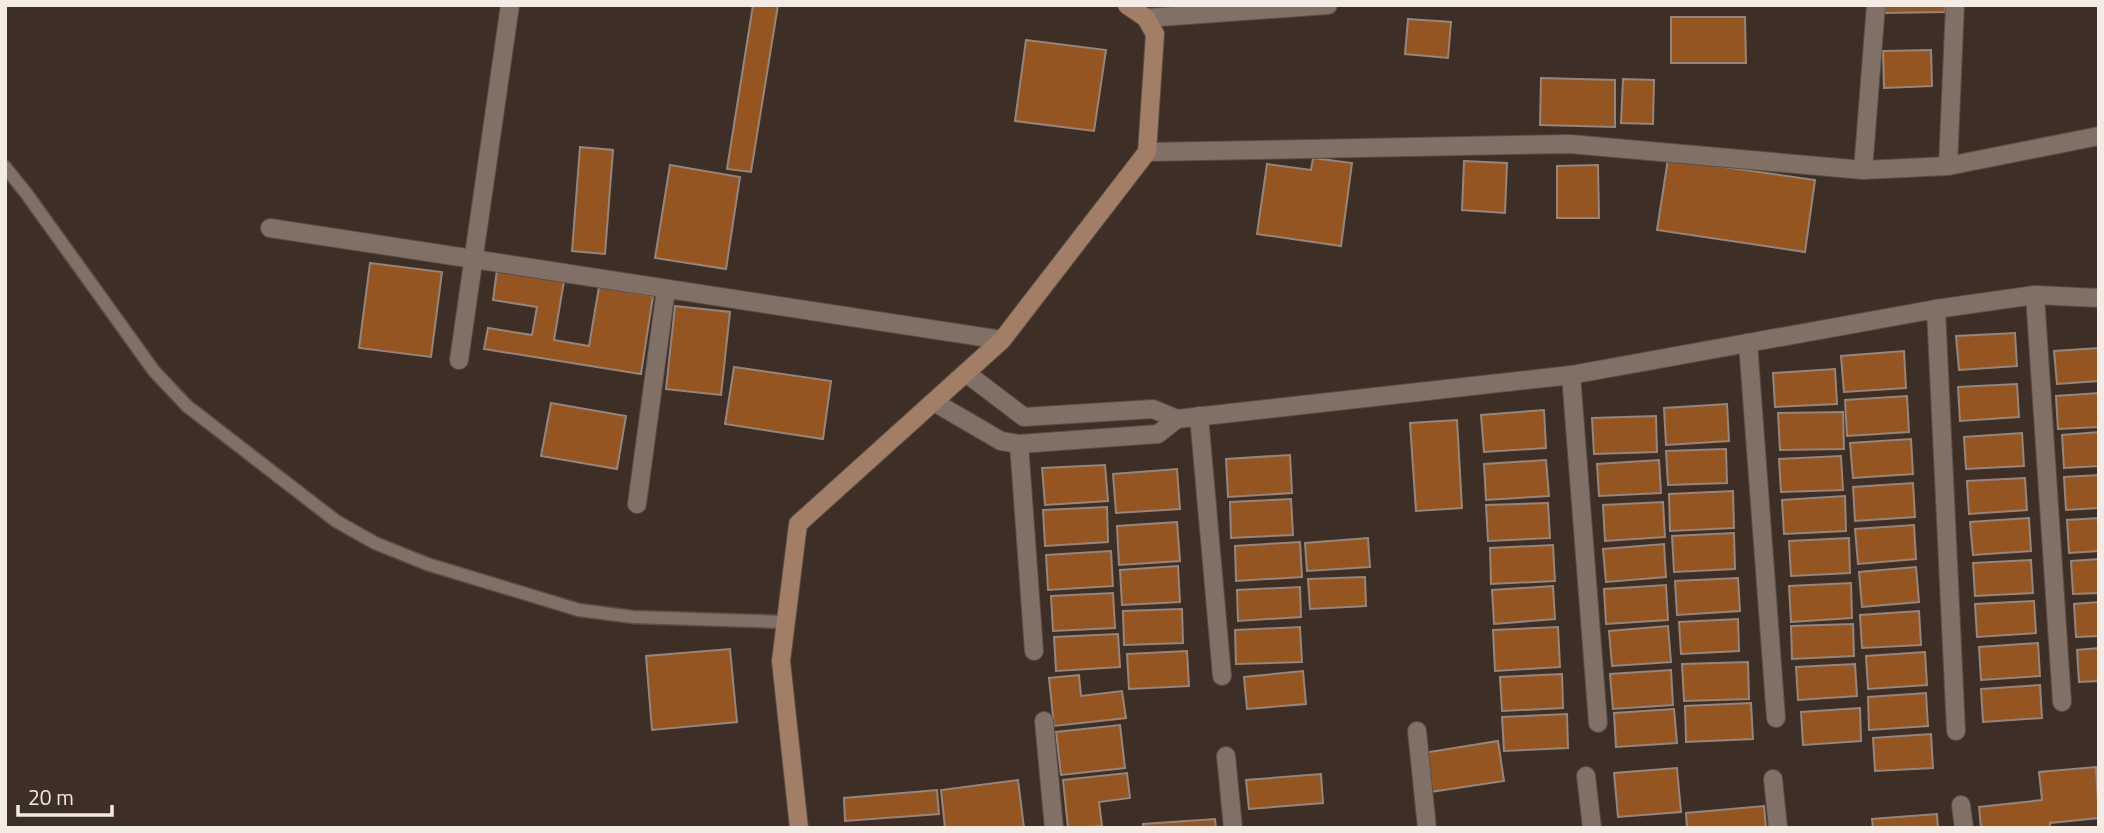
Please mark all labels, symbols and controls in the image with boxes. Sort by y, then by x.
scale bar [18,774,112,818]
text: 20 m [28,781,74,813]

